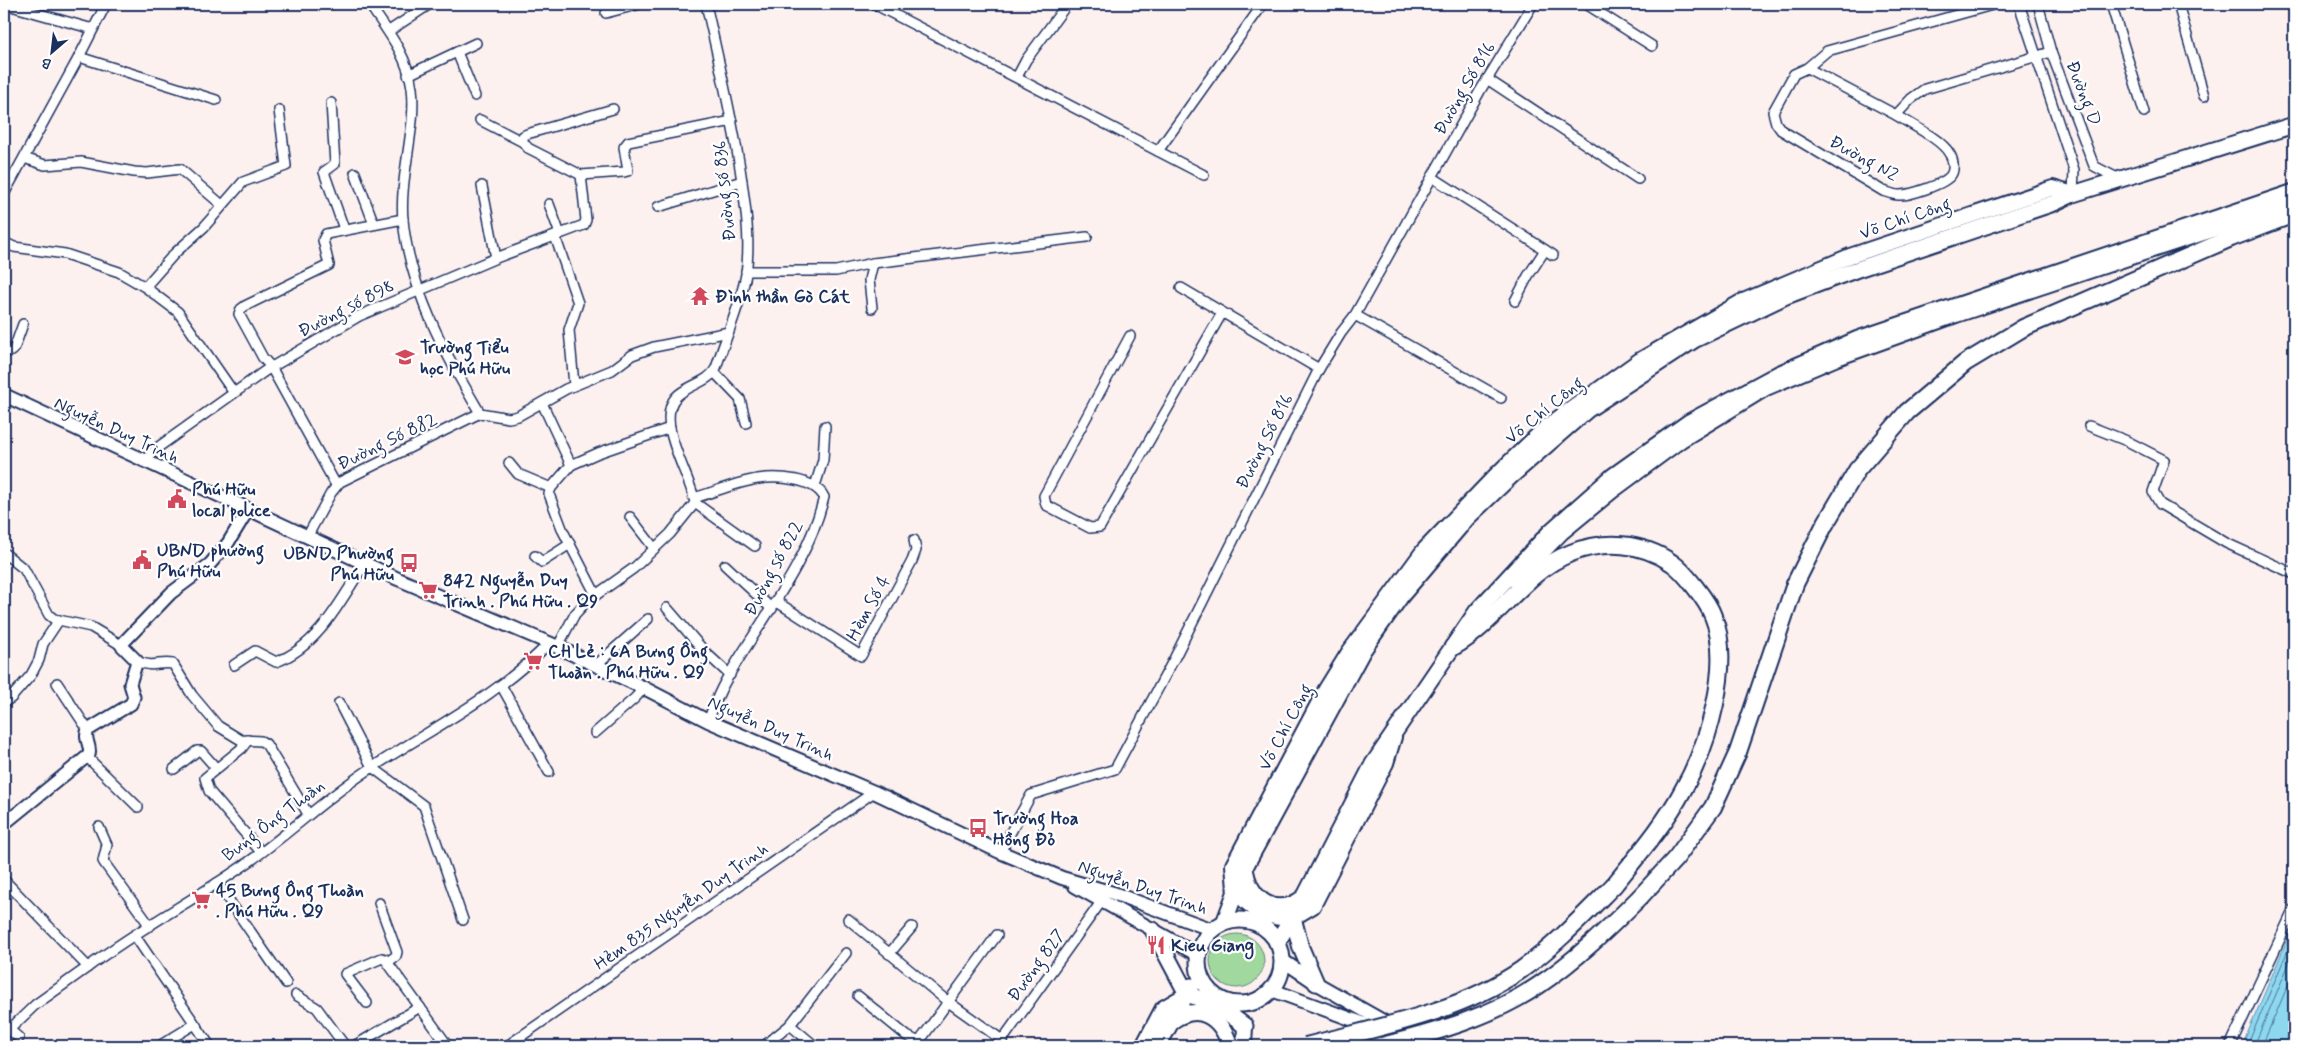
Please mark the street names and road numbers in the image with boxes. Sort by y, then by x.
street label: Đường Số 816 [1429,38,1503,140]
street label: Đường D [2058,58,2106,130]
street label: Đường N2 [1824,130,1902,189]
street label: Đường số 836 [708,139,744,242]
street label: Võ Chí Công [1856,192,1955,248]
street label: Đường số 898 [294,274,400,345]
street label: Võ Chí Công [1500,372,1590,452]
street label: Đường Số 816 [1231,390,1301,494]
street label: Nguyễn Duy Trinh [49,391,183,472]
street label: Đường Số 882 [334,407,442,478]
street label: Đường số 822 [739,516,811,621]
street label: Hèm Số 4 [841,571,897,646]
street label: Võ Chí Công [1253,680,1321,776]
street label: Nguyễn Duy Trinh [703,690,837,769]
street label: Bưng Ông Thoàn [217,774,331,869]
street label: Hẻm 835 Nguyễn Duy Trinh [589,837,775,978]
street label: Nguyễn Duy Trinh [1074,855,1211,923]
street label: Đường 827 [1002,924,1073,1008]

